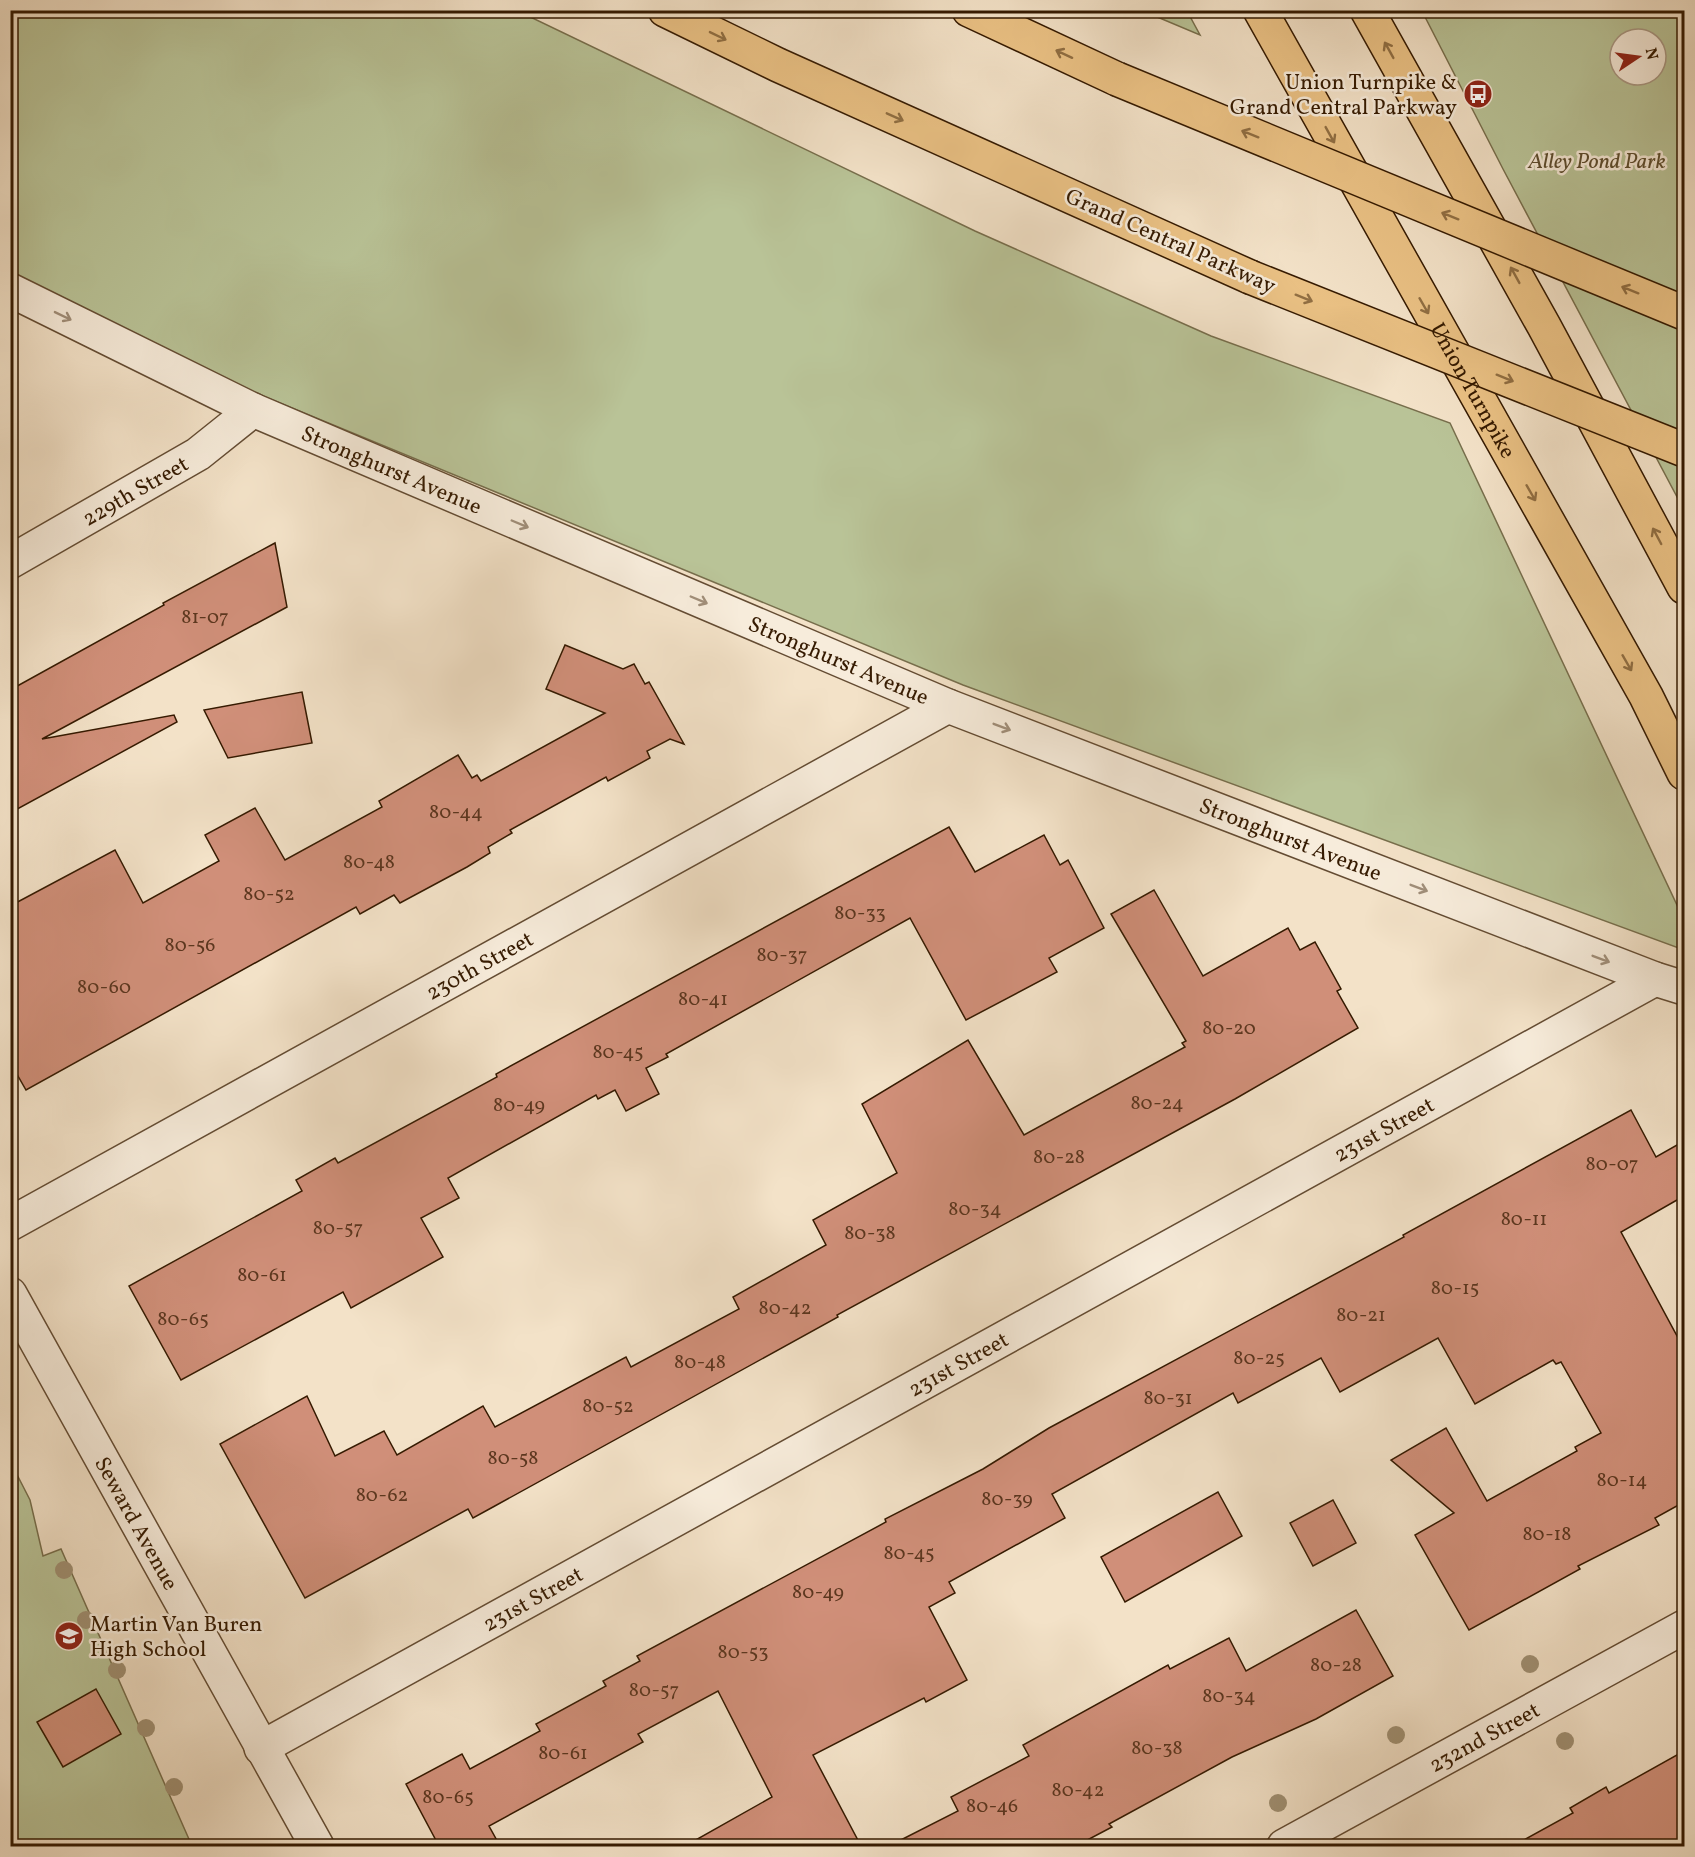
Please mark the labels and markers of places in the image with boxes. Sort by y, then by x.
place label: Union Turnpike & Grand Central Parkway [1230,68,1457,124]
bus stop icon: Union Turnpike & Grand Central Parkway [1462,78,1494,110]
place label: Martin Van Buren High School [90,1610,262,1666]
school or university icon: Martin Van Buren High School [53,1620,85,1652]

